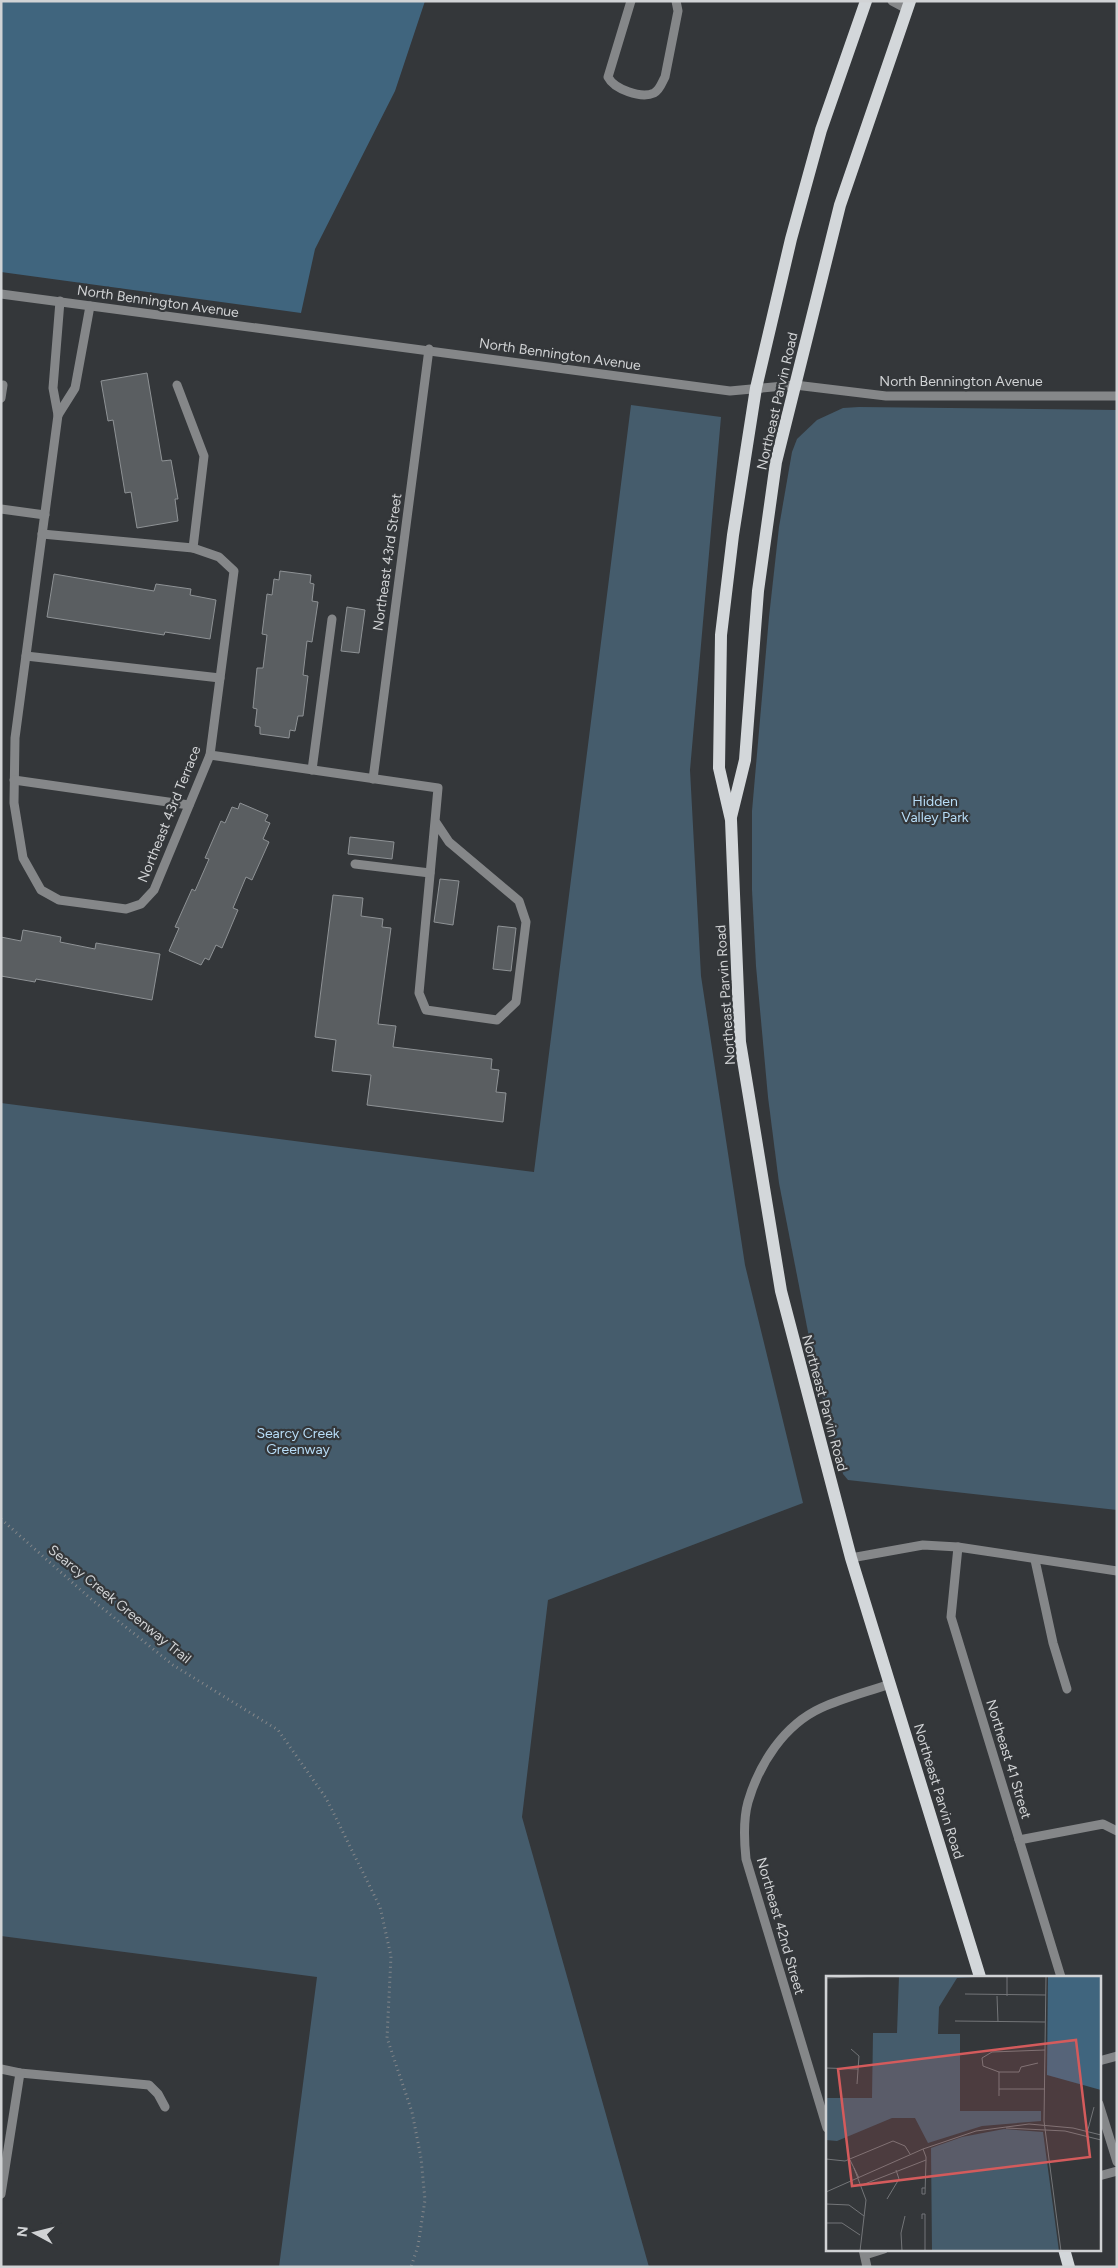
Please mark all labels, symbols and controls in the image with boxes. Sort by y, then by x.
street label: North Bennington Avenue [76,282,240,321]
street label: Northeast Parvin Road [753,331,802,472]
street label: North Bennington Avenue [478,335,642,374]
street label: North Bennington Avenue [879,373,1043,390]
street label: Northeast 43rd Street [369,492,406,632]
street label: Northeast 43rd Terrace [134,743,205,885]
park label: Hidden Valley Park [901,793,969,826]
street label: Northeast Parvin Road [712,924,739,1066]
street label: Northeast Parvin Road [798,1333,851,1473]
park label: Searcy Creek Greenway [256,1425,340,1458]
street label: Searcy Creek Greenway Trail [45,1541,195,1667]
street label: Northeast 41 Street [982,1697,1035,1821]
street label: Northeast Parvin Road [910,1721,967,1861]
street label: Northeast 42nd Street [753,1856,808,1997]
inset map [826,1976,1100,2250]
north arrow [10,2208,60,2258]
text: N [13,2225,32,2238]

